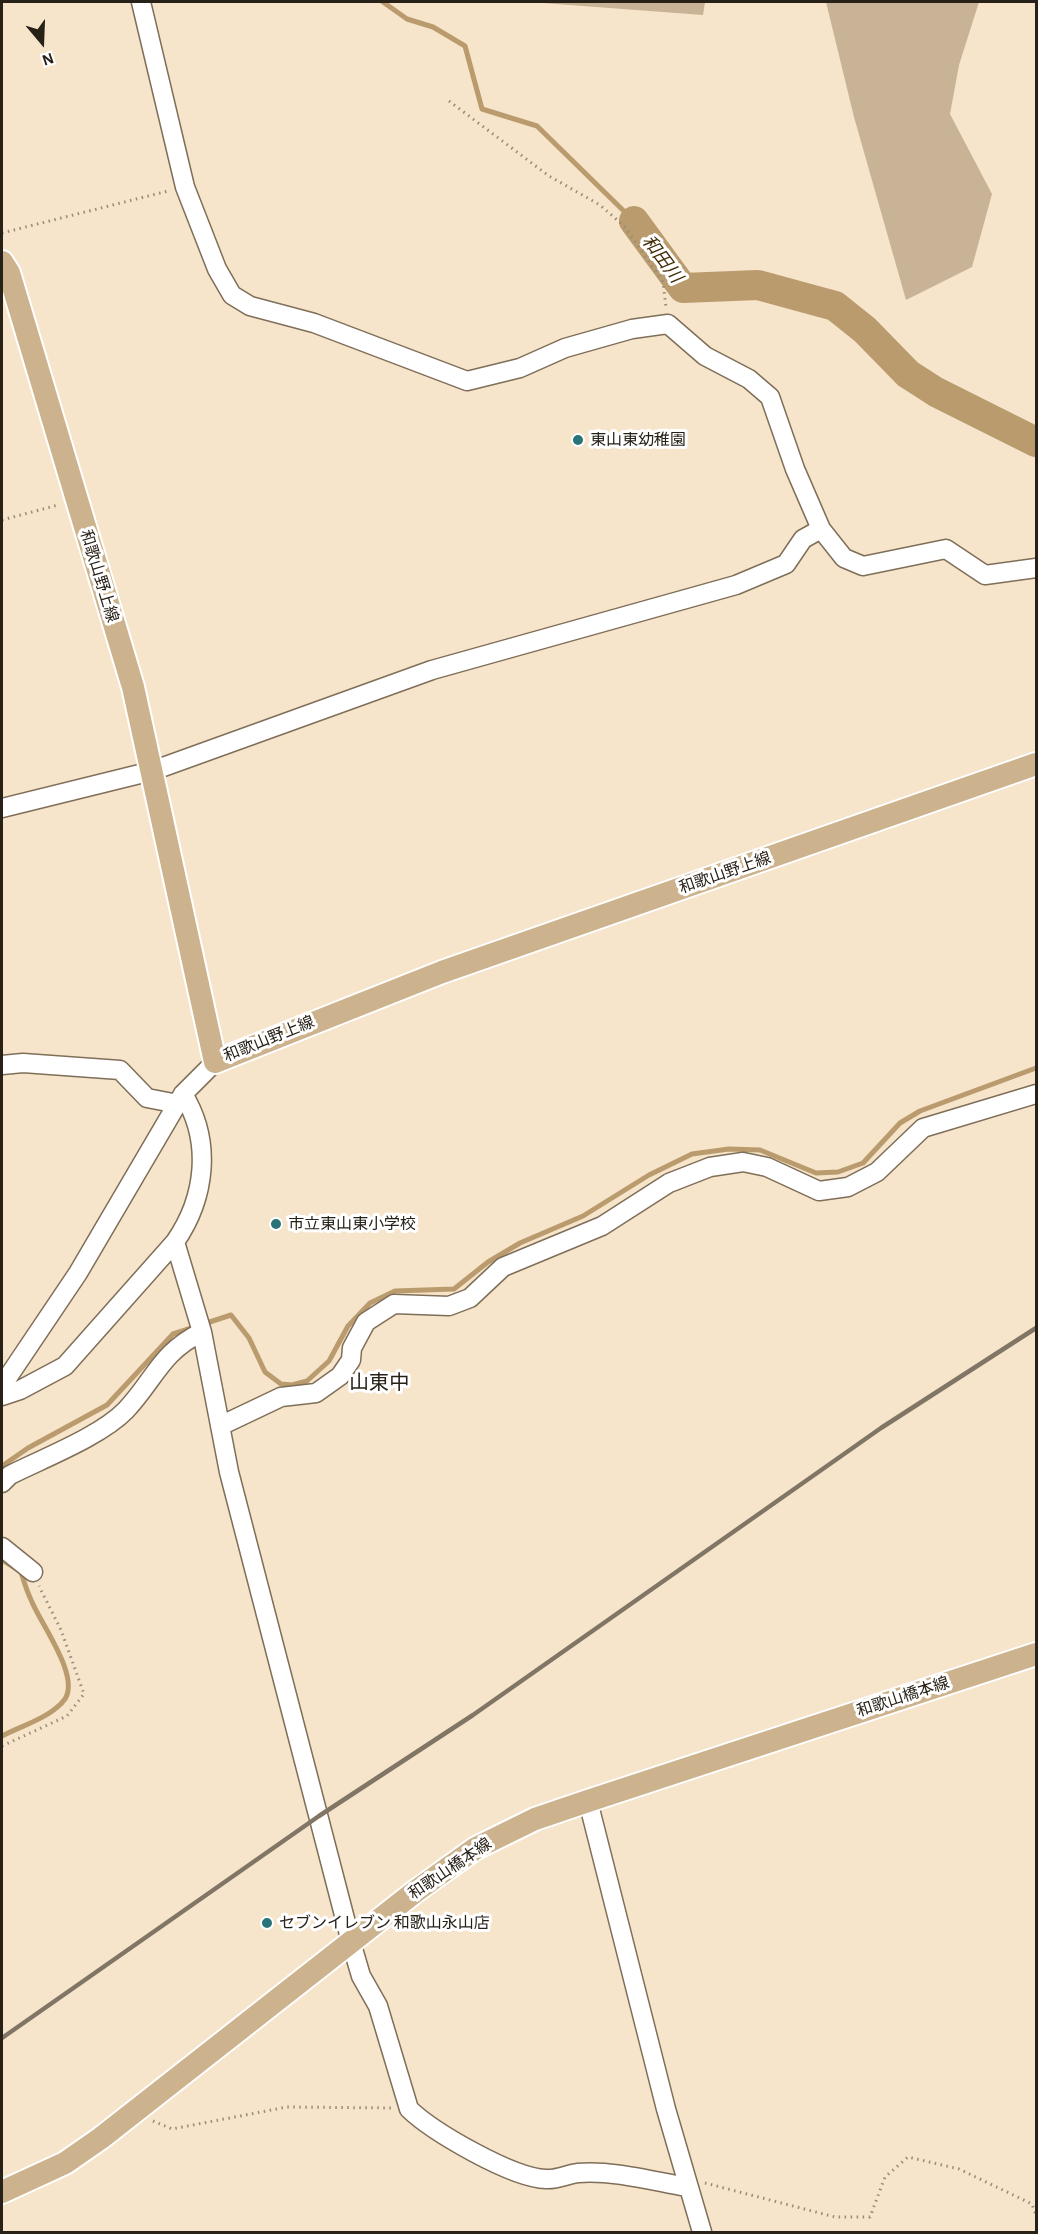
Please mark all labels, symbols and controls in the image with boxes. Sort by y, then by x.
north arrow [12,12,72,72]
text: N [40,50,56,68]
water label: 和田川 [637,231,687,287]
place label: 東山東幼稚園 [590,430,686,450]
marker: 東山東幼稚園 [571,433,585,447]
street label: 和歌山野上線 [76,527,122,625]
street label: 和歌山野上線 [676,848,774,898]
street label: 和歌山野上線 [221,1012,317,1066]
place label: 市立東山東小学校 [288,1214,416,1234]
marker: 市立東山東小学校 [269,1217,283,1231]
district label: 山東中 [349,1371,409,1395]
street label: 和歌山橋本線 [854,1673,952,1721]
street label: 和歌山橋本線 [405,1834,495,1904]
place label: セブンイレブン 和歌山永山店 [279,1913,490,1933]
marker: セブンイレブン 和歌山永山店 [260,1916,274,1930]

